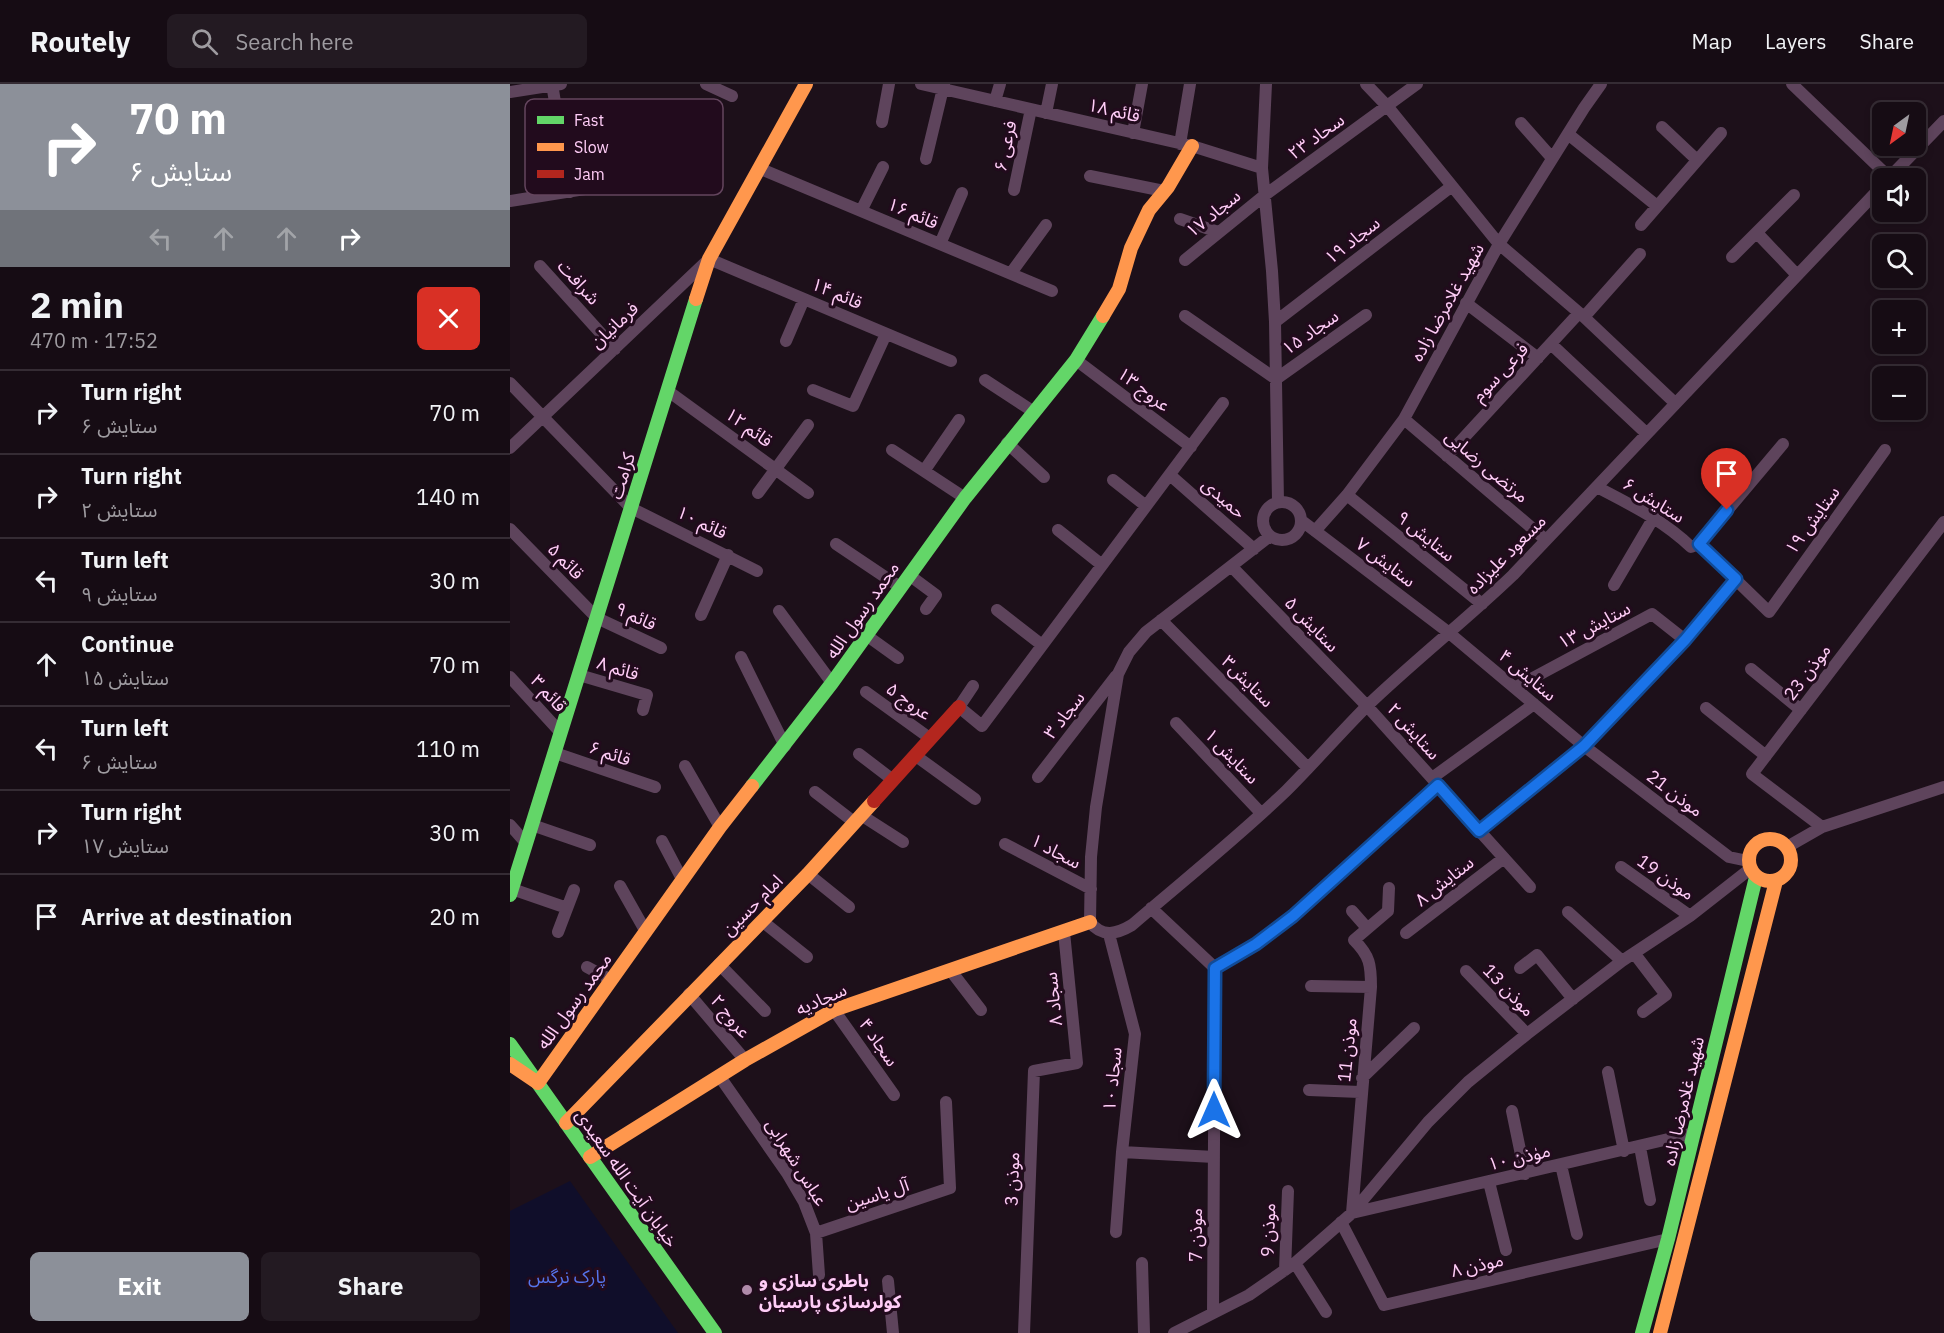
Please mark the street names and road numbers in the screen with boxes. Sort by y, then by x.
street label: قائم ۱۸ [1085,93,1142,129]
street label: سحاد ۲۳ [1283,108,1349,164]
street label: فرعی ۶ [988,118,1022,174]
street label: سجاد ۱۷ [1181,184,1245,242]
street label: قائم ۱۶ [883,192,942,236]
street label: سجاد ۱۹ [1320,211,1384,269]
street label: شهید غلامرضا زاده [1405,239,1489,365]
street label: شرافت [553,255,605,309]
street label: قائم ۱۴ [807,272,866,316]
street label: فرمانیان [585,297,643,353]
street label: سجاد ۱۵ [1277,304,1343,360]
street label: فرعی سوم [1467,338,1535,408]
street label: عروج ۱۳ [1112,362,1175,418]
street label: قائم ۱۲ [720,402,777,454]
street label: مرتضی رضایی [1440,424,1534,508]
street label: کرامت [604,449,640,502]
street label: ستایش ۶ [1619,472,1689,528]
street label: حمیدی [1197,473,1251,523]
street label: ستایش ۱۹ [1779,481,1845,559]
street label: قائم ۱۰ [672,500,731,546]
street label: ستایش ۹ [1392,505,1460,567]
street label: مسعود علیزاده [1461,509,1551,599]
street label: ستایش ۷ [1352,532,1420,592]
street label: قائم ۵ [541,538,589,586]
street label: محمد رسول الله [820,557,904,663]
street label: ستایش ۵ [1280,591,1344,657]
street label: ستایش ۱۳ [1554,596,1634,654]
street label: قائم ۹ [611,597,660,637]
street label: موذن 23 [1778,639,1836,705]
street label: ستایش ۴ [1494,644,1562,706]
street label: ستایش۳ [1217,650,1279,712]
street label: قائم ۸ [594,651,642,687]
street label: قائم ۳ [525,669,572,718]
street label: عروج ۵ [881,677,936,727]
street label: سجاد ۳ [1038,687,1090,743]
street label: ستایش ۲ [1382,698,1446,764]
street label: ستایش ۱ [1200,723,1264,789]
street label: قائم ۶ [585,735,634,773]
street label: موذن 21 [1642,764,1708,822]
street label: سجاد ۱ [1027,828,1085,874]
street label: موذن 19 [1633,849,1699,905]
street label: ستایش ۸ [1410,851,1478,911]
street label: امام حسین [716,869,790,943]
street label: محمد رسول الله [531,948,617,1054]
street label: موذن 13 [1478,959,1540,1021]
street label: سجاد ۸ [1039,971,1067,1027]
street label: سجادیه [792,978,850,1020]
street label: عروج ۲ [704,989,756,1044]
street label: سجاد ۴ [854,1013,904,1071]
street label: موذن 11 [1332,1017,1362,1083]
street label: شهید غلامرضا زاده [1657,1034,1709,1168]
street label: سجاد ۱۰ [1097,1046,1127,1112]
street label: خیابان آیت الله سعیدی [571,1104,683,1252]
street label: عباس شهرابی [761,1114,833,1210]
street label: موٰذن ۱۰ [1485,1139,1553,1175]
street label: موذن 3 [1000,1152,1024,1206]
street label: آل یاسین [842,1173,912,1215]
street label: موذن 9 [1256,1203,1280,1257]
street label: موذن 7 [1184,1208,1207,1262]
street label: موذن ۸ [1448,1248,1506,1282]

